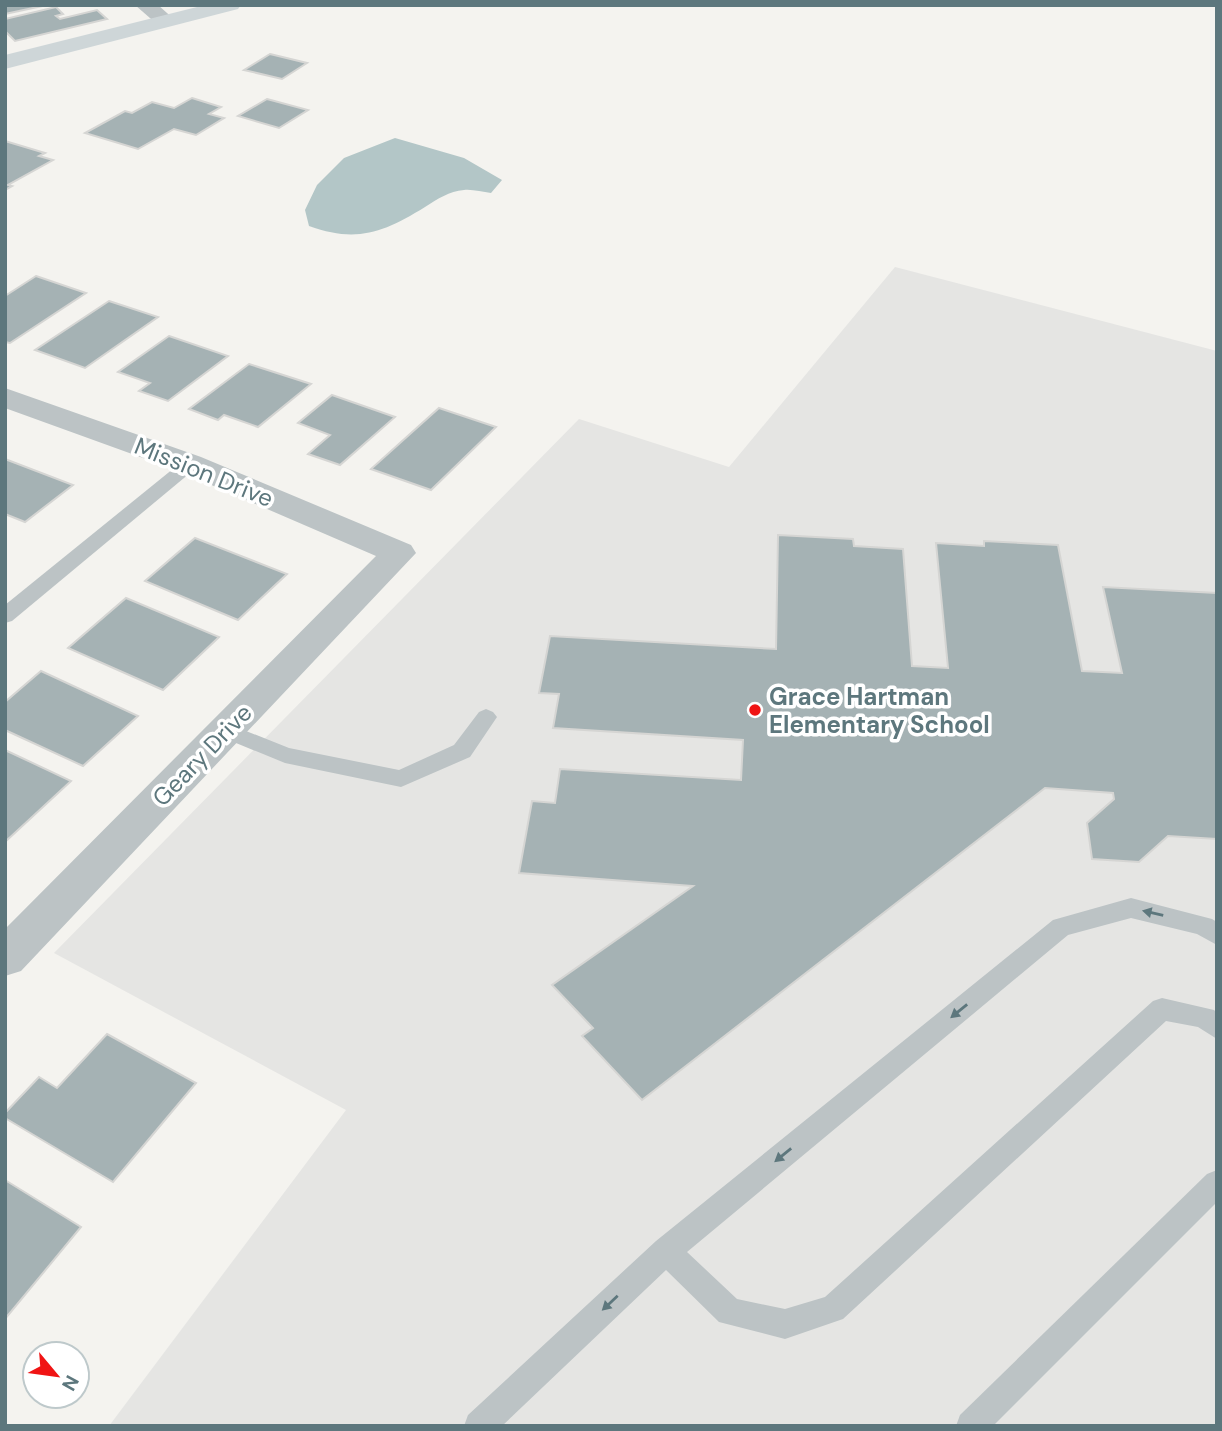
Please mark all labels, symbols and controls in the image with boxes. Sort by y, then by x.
street label: Mission Drive [130,430,278,514]
place label: Grace Hartman Elementary School [769,681,990,740]
street label: Geary Drive [146,697,258,813]
marker: Grace Hartman Elementary School [747,702,763,718]
one-way arrow [1142,908,1164,919]
one-way arrow [950,1003,967,1018]
one-way arrow [774,1148,792,1163]
one-way arrow [602,1295,619,1311]
north arrow [21,1340,91,1410]
text: N [56,1371,85,1395]

